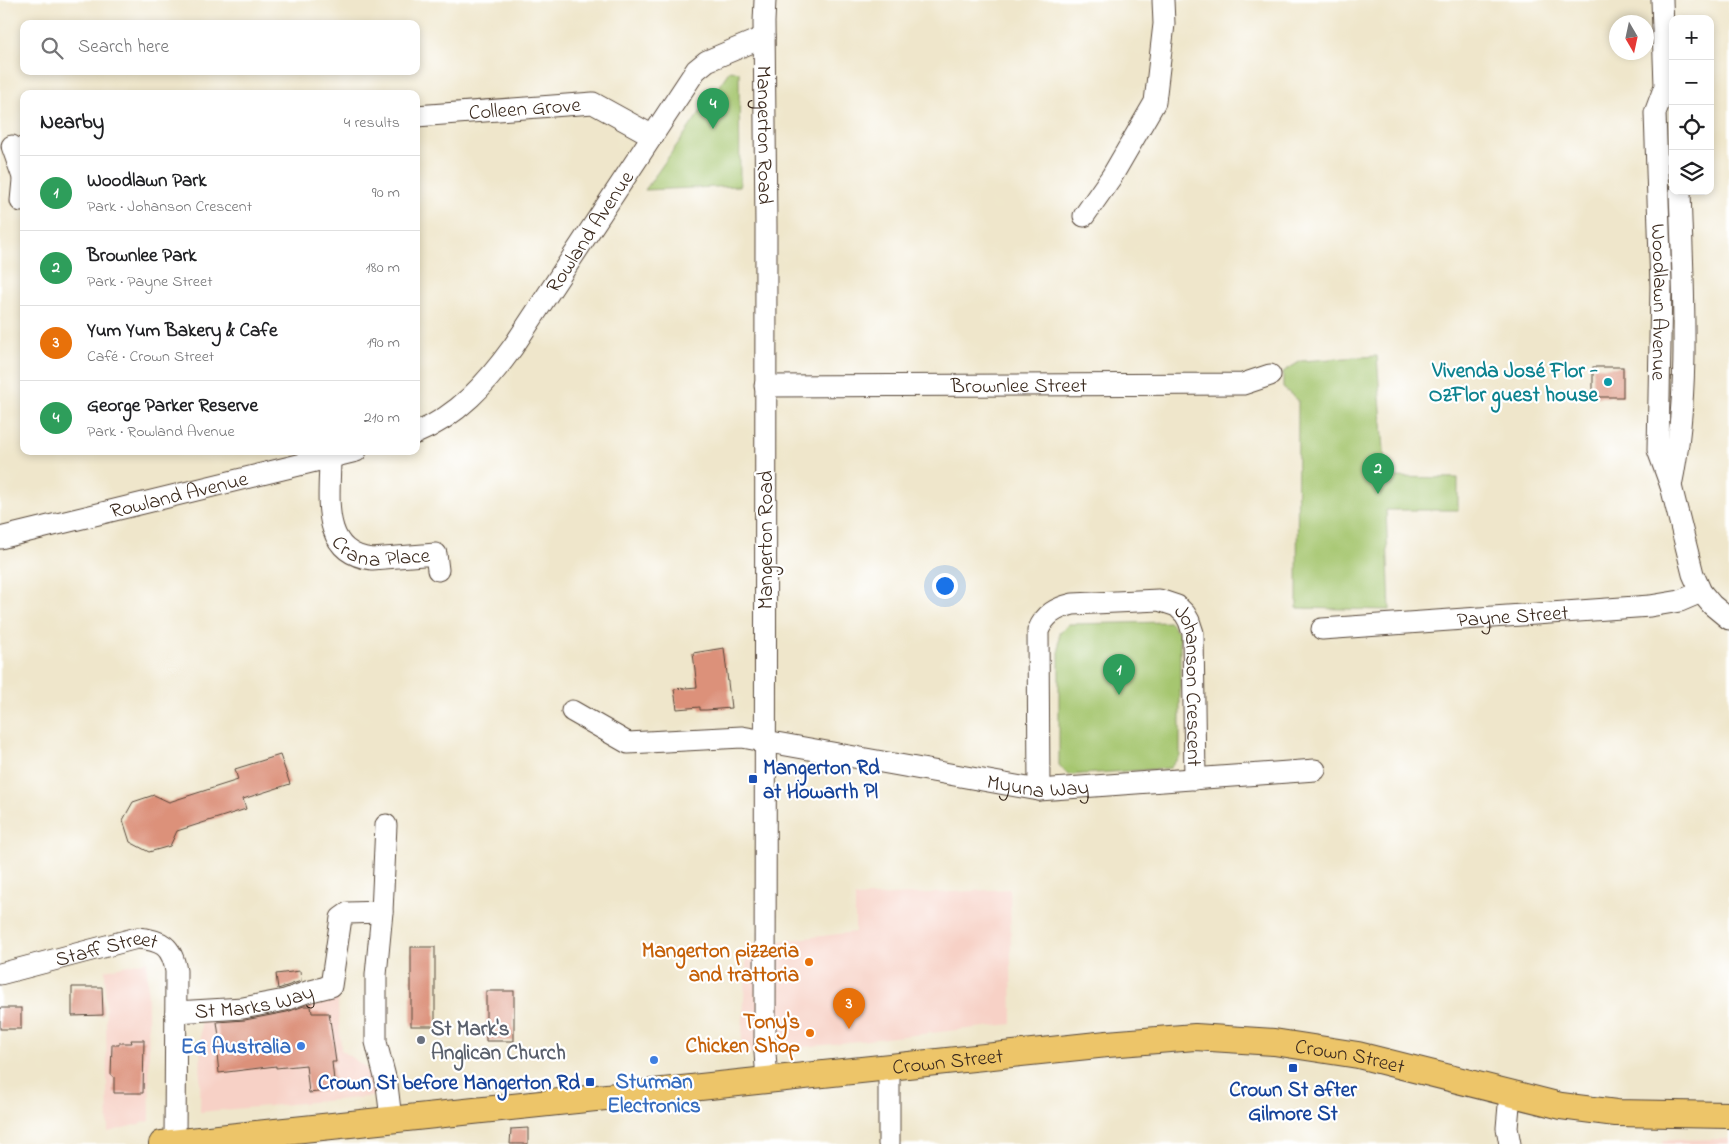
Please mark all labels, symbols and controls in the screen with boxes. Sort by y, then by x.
north arrow [1609,15,1654,60]
map controls [1669,15,1714,195]
button: + [1669,15,1714,60]
search box [20,20,420,75]
icon: search [38,34,66,62]
text: Search here [78,34,169,61]
button: − [1669,60,1714,105]
street label: Mangerton Road [746,65,779,205]
pin: 4 [697,88,729,129]
street label: Colleen Grove [468,91,582,129]
button: locate [1669,105,1714,150]
text: Nearby [40,108,104,138]
text: 4 results [344,111,400,135]
button: layers [1669,150,1714,195]
street label: Rowland Avenue [540,165,643,300]
text: Woodlawn Park [87,168,207,195]
text: 1 [53,181,59,205]
text: 90 m [372,181,400,205]
text: Park · Johanson Crescent [87,195,252,219]
street label: Woodlawn Avenue [1642,223,1674,381]
text: Brownlee Park [87,243,197,270]
text: 2 [52,256,60,280]
text: 180 m [366,256,400,280]
text: Park · Payne Street [87,270,213,294]
text: Yum Yum Bakery & Cafe [87,318,278,345]
text: 3 [53,331,59,355]
text: 190 m [367,331,400,355]
text: Café · Crown Street [87,345,214,369]
place label: Vivenda José Flor - OzFlor guest house [1429,357,1599,413]
street label: Brownlee Street [950,372,1087,402]
marker: Vivenda José Flor - OzFlor guest house [1602,376,1614,388]
text: George Parker Reserve [87,393,258,420]
text: 4 [53,406,59,430]
text: 210 m [364,406,400,430]
text: Park · Rowland Avenue [87,420,235,444]
pin: 2 [1362,453,1394,494]
street label: Rowland Avenue [107,465,252,528]
street label: Mangerton Road [752,470,784,610]
street label: Crana Place [323,530,432,576]
your location [932,573,958,599]
street label: Johanson Crescent [1166,598,1208,767]
street label: Payne Street [1456,599,1570,637]
pin: 1 [1103,654,1135,695]
place label: Mangerton Rd at Howarth Pl [763,754,880,808]
street label: Myuna Way [984,768,1090,808]
marker: Mangerton Rd at Howarth Pl [747,773,759,785]
street label: Staff Street [52,924,161,976]
place label: Mangerton pizzeria and trattoria [642,937,799,991]
marker: Mangerton pizzeria and trattoria [803,956,815,968]
street label: St Marks Way [194,978,318,1028]
pin: 3 [833,988,865,1029]
place label: Tony's Chicken Shop [685,1008,800,1062]
place label: St Mark's Anglican Church [431,1015,566,1071]
marker: Tony's Chicken Shop [804,1027,816,1039]
street label: Crown Street [1293,1032,1408,1083]
place label: EG Australia [181,1033,291,1063]
marker: St Mark's Anglican Church [415,1034,427,1046]
marker: EG Australia [295,1040,307,1052]
street label: Crown Street [891,1042,1005,1084]
marker: Sturman Electronics [648,1054,660,1066]
marker: Crown St after Gilmore St [1287,1062,1299,1074]
place label: Sturman Electronics [607,1068,701,1122]
place label: Crown St before Mangerton Rd [318,1069,580,1101]
marker: Crown St before Mangerton Rd [584,1076,596,1088]
place label: Crown St after Gilmore St [1229,1076,1357,1130]

